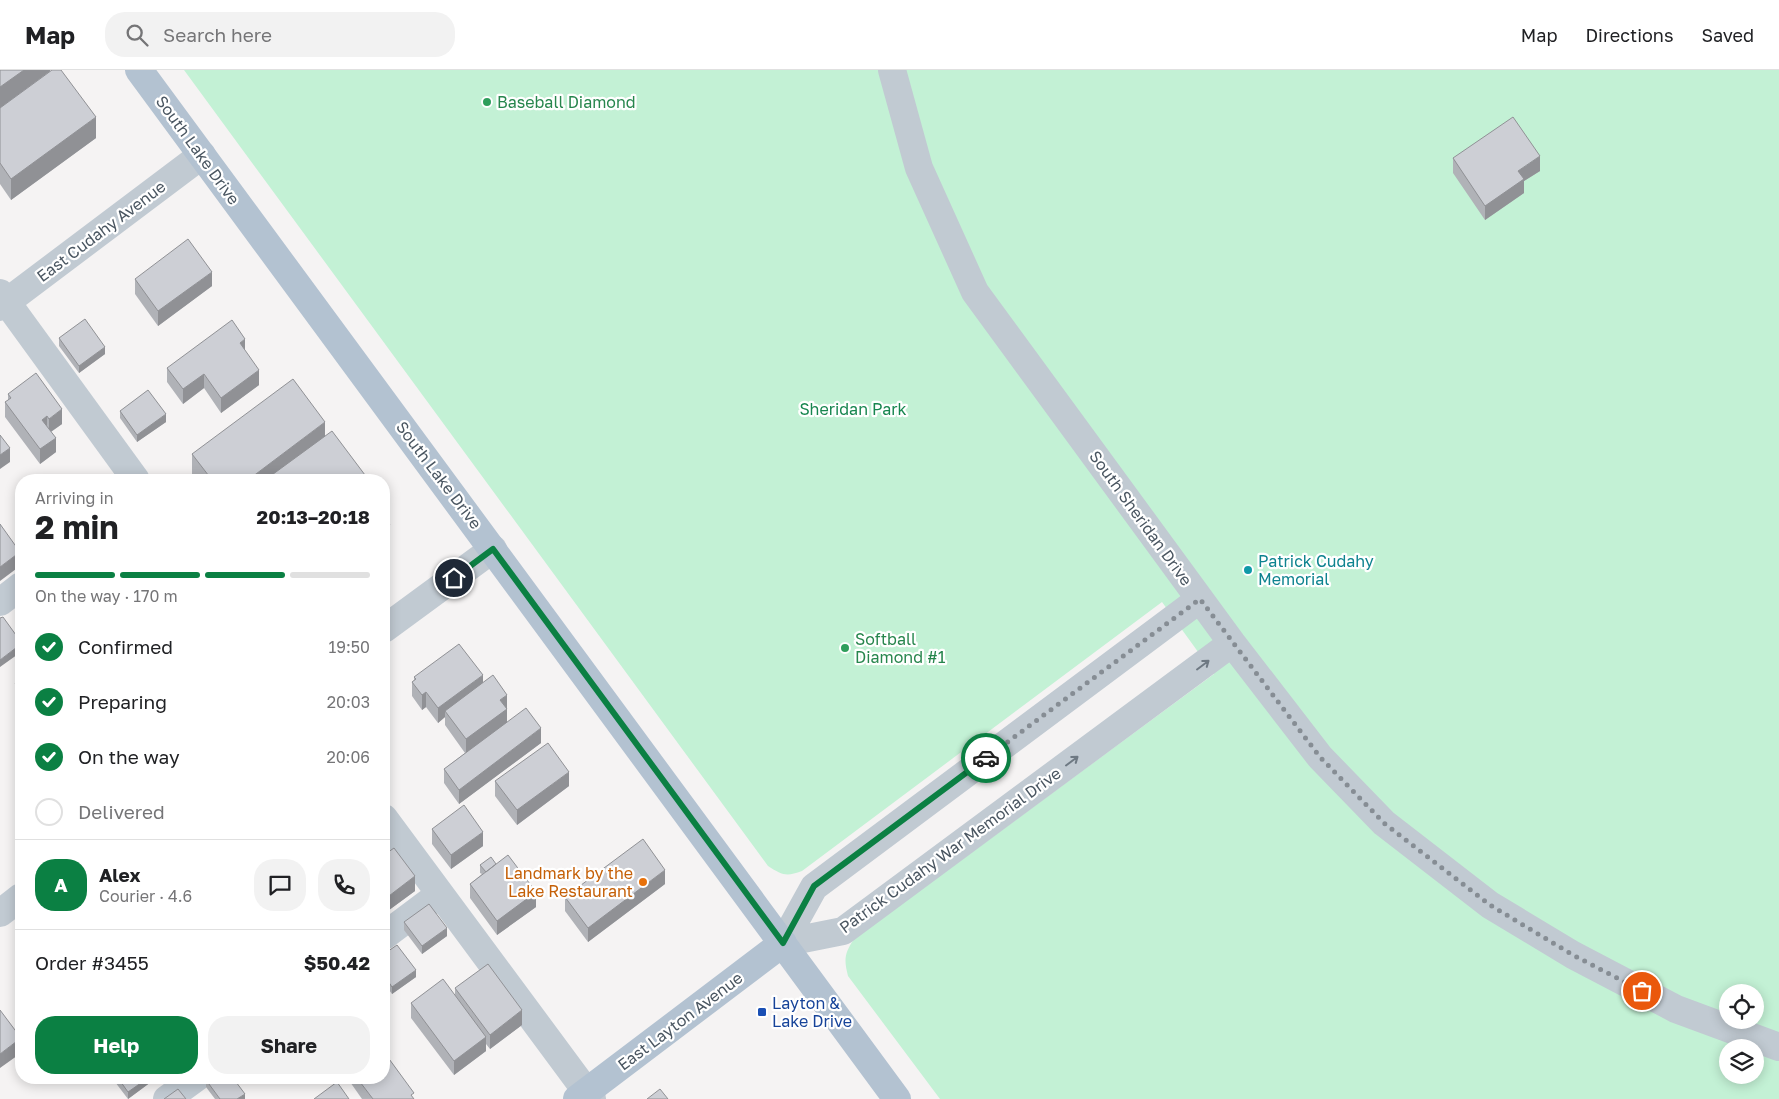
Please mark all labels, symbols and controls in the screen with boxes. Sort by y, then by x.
search box [105,12,455,57]
text: Map [25,20,75,49]
icon: search [123,21,151,49]
text: Search here [163,23,272,46]
text: Map [1521,24,1557,46]
text: Directions [1585,24,1673,46]
text: Saved [1701,24,1754,46]
street label: South Lake Drive [152,92,244,208]
place label: Baseball Diamond [497,92,636,112]
marker: Baseball Diamond [481,96,493,108]
street label: East Cudahy Avenue [33,176,169,286]
park label: Sheridan Park [799,399,907,419]
street label: South Lake Drive [392,417,486,533]
street label: South Sheridan Drive [1085,447,1197,589]
text: Arriving in [35,488,114,508]
text: 20:13–20:18 [257,505,370,528]
text: 2 min [35,508,119,546]
place label: Patrick Cudahy Memorial [1258,551,1374,589]
pin [433,557,475,599]
icon: home [440,564,468,592]
marker: Patrick Cudahy Memorial [1242,564,1254,576]
text: On the way · 170 m [35,586,178,606]
place label: Softball Diamond #1 [855,629,946,667]
icon: check [35,633,63,661]
text: Confirmed [78,635,173,658]
text: 19:50 [329,637,370,657]
marker: Softball Diamond #1 [839,642,851,654]
one-way arrow [1196,660,1210,670]
icon: check [35,688,63,716]
text: Preparing [78,690,167,713]
text: 20:03 [327,692,370,712]
courier [961,733,1011,783]
icon: check [35,743,63,771]
icon: car [972,744,1000,772]
text: On the way [78,745,180,768]
text: 20:06 [326,747,370,767]
one-way arrow [1065,756,1078,767]
street label: Patrick Cudahy War Memorial Drive [835,763,1065,937]
text: Delivered [78,800,165,823]
button: chat [254,859,306,911]
button: phone [318,859,370,911]
text: Alex [99,863,140,886]
place label: Landmark by the Lake Restaurant [505,863,633,901]
text: A [54,873,68,896]
marker: Landmark by the Lake Restaurant [637,876,649,888]
text: Courier · 4.6 [99,886,192,906]
text: Order #3455 [35,951,149,974]
text: $50.42 [304,951,370,974]
street label: East Layton Avenue [614,967,746,1075]
pin [1621,970,1663,1012]
icon: bag [1628,977,1656,1005]
map controls [1719,984,1764,1084]
button: locate [1719,984,1764,1029]
place label: Layton & Lake Drive [772,993,852,1031]
marker: Layton & Lake Drive [756,1006,768,1018]
button: Help [35,1016,198,1074]
button: Share [208,1016,370,1074]
button: layers [1719,1039,1764,1084]

